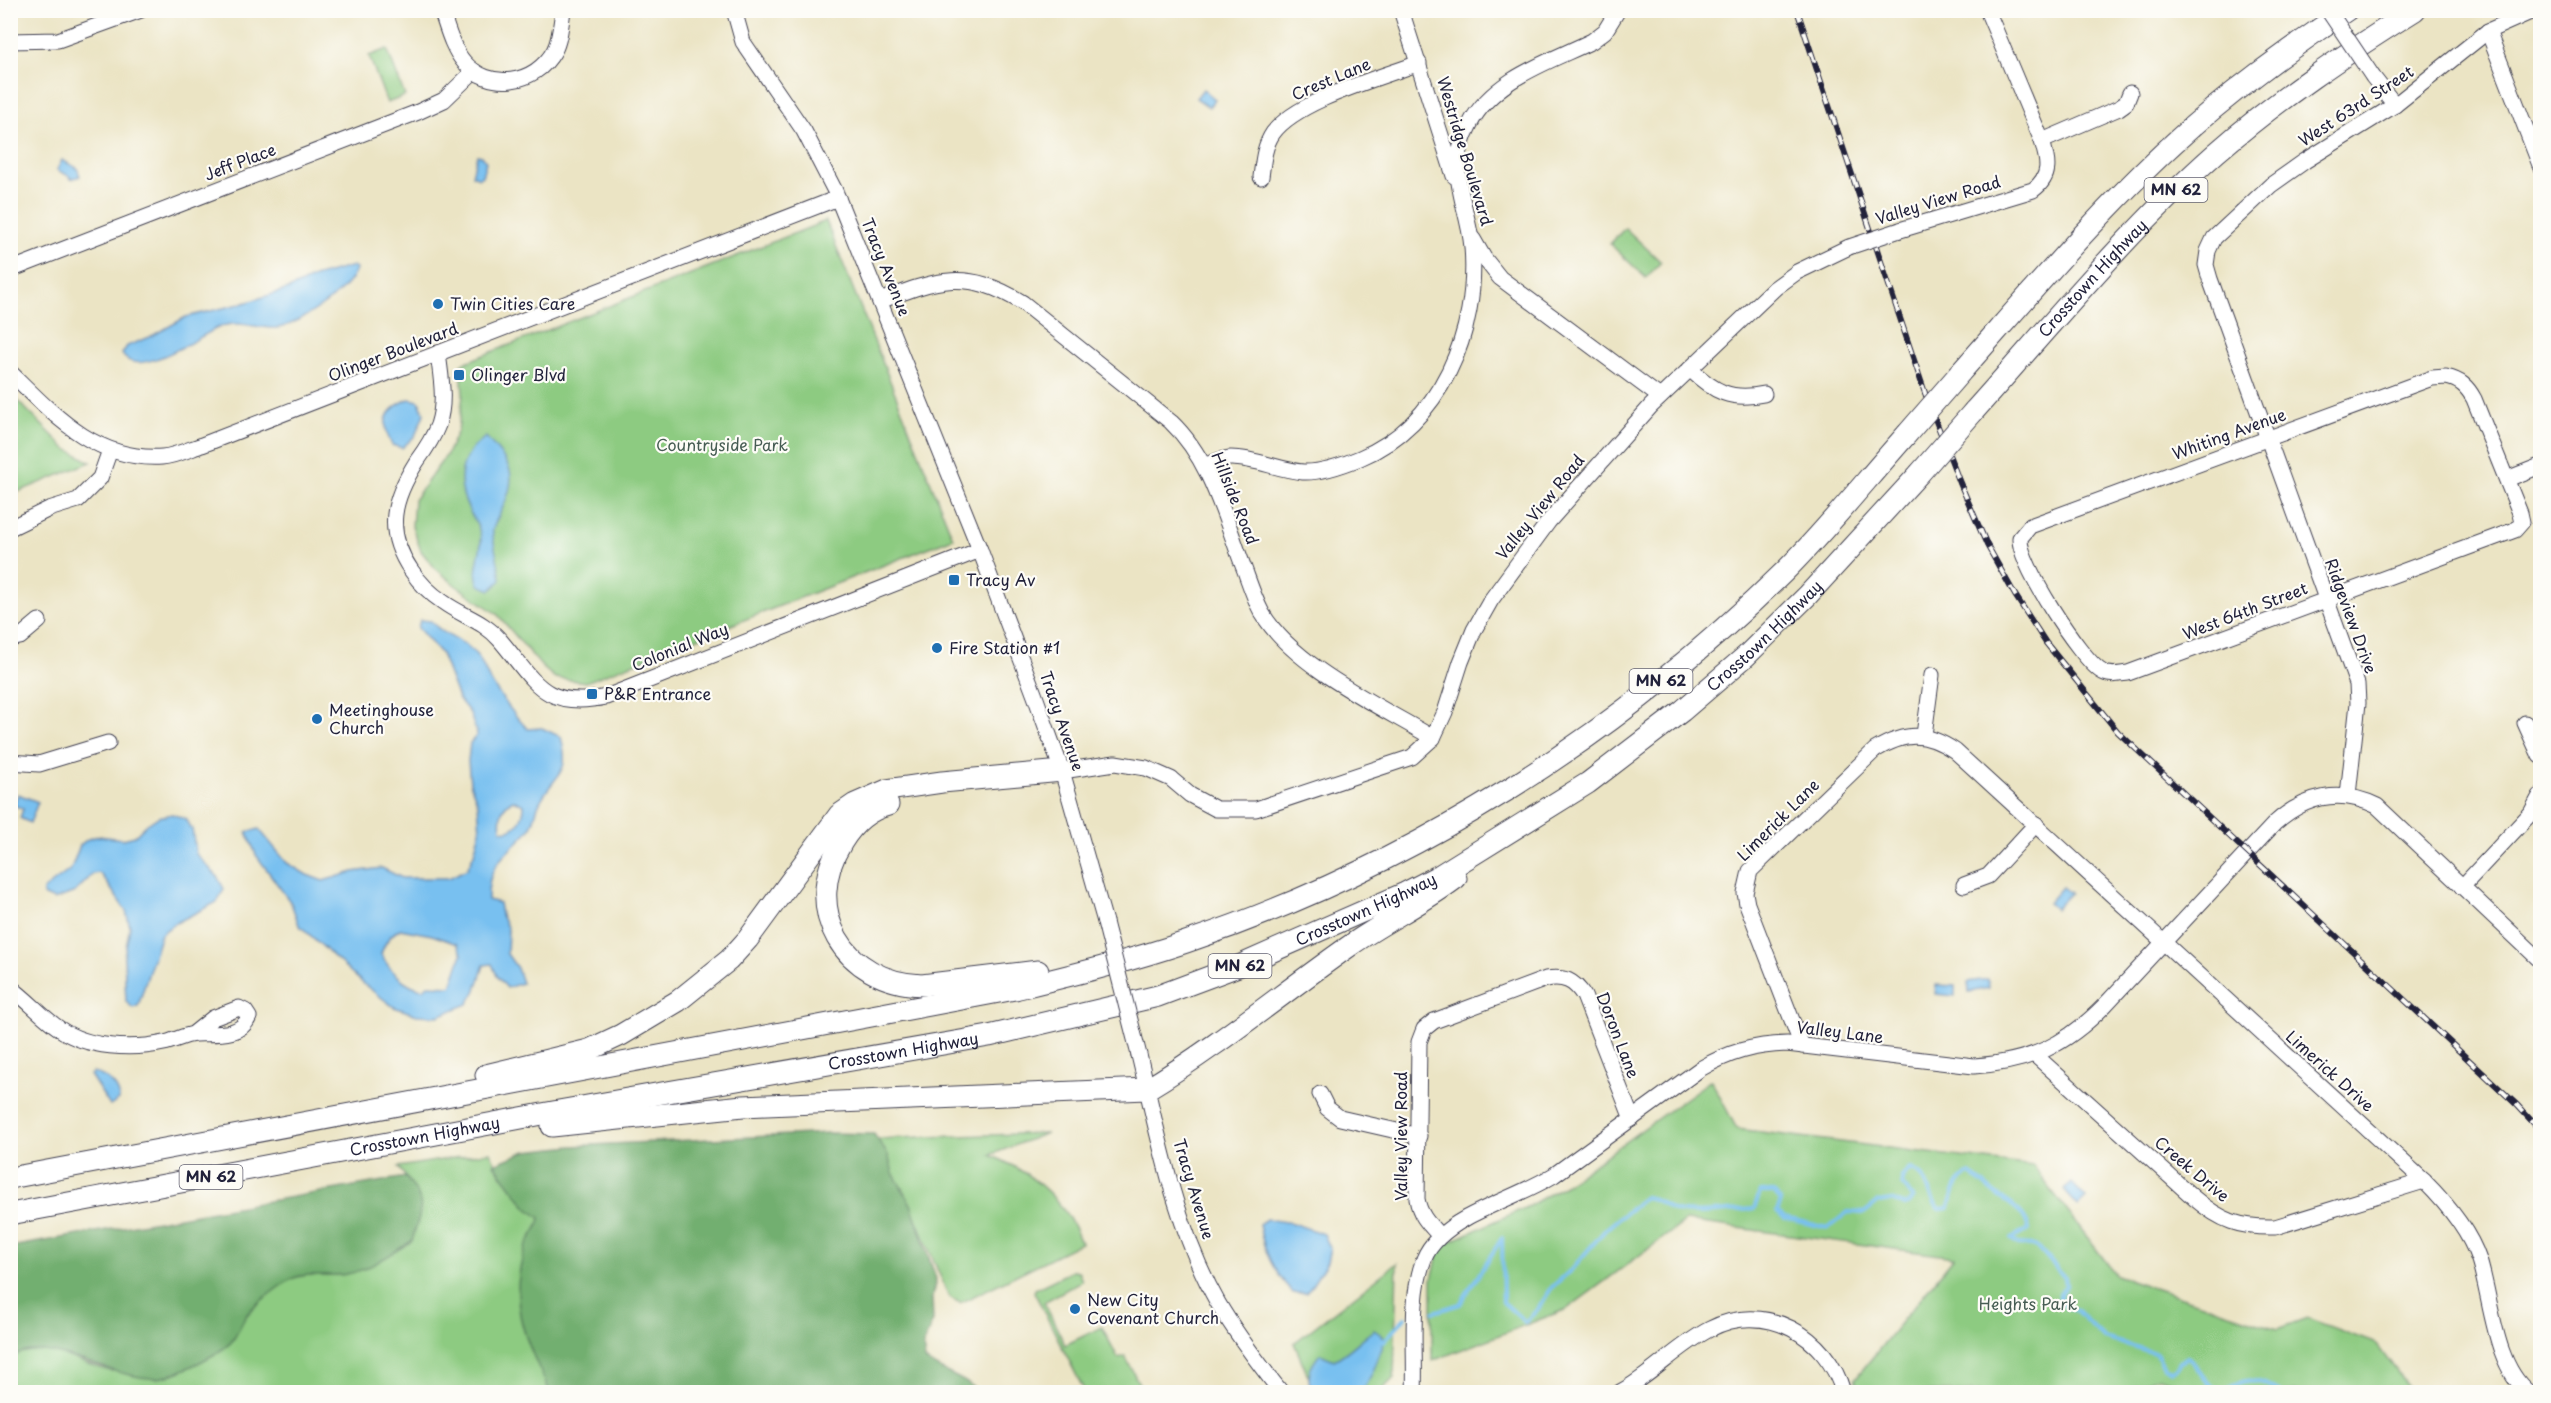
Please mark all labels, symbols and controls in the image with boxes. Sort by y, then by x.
street label: Crest Lane [1287,51,1374,106]
street label: West 63rd Street [2293,59,2418,151]
street label: Westridge Boulevard [1432,73,1500,228]
street label: Jeff Place [200,136,279,186]
street label: Valley View Road [1872,169,2003,229]
road number: MN 62 [2144,178,2208,202]
street label: Crosstown Highway [2032,213,2152,342]
street label: Tracy Avenue [856,214,918,319]
place label: Twin Cities Care [450,291,575,315]
marker: Twin Cities Care [431,297,445,311]
street label: Olinger Boulevard [324,315,461,387]
place label: Olinger Blvd [471,362,566,386]
marker: Olinger Blvd [452,368,466,382]
street label: Whiting Avenue [2169,401,2289,465]
park label: Countryside Park [656,432,788,456]
street label: Hillside Road [1206,448,1265,548]
street label: Valley View Road [1489,448,1589,564]
street label: Ridgeview Drive [2320,555,2384,677]
place label: Tracy Av [966,567,1036,591]
marker: Tracy Av [947,573,961,587]
street label: Crosstown Highway [1700,574,1827,696]
street label: West 64th Street [2179,575,2311,645]
street label: Colonial Way [628,616,732,676]
place label: Fire Station #1 [949,635,1060,659]
marker: Fire Station #1 [930,641,944,655]
street label: Tracy Avenue [1035,668,1091,774]
road number: MN 62 [1630,669,1692,693]
place label: P&R Entrance [604,681,711,705]
marker: P&R Entrance [585,687,599,701]
place label: Meetinghouse Church [329,697,434,739]
marker: Meetinghouse Church [310,712,324,726]
street label: Limerick Lane [1731,773,1824,866]
street label: Crosstown Highway [1291,866,1440,951]
road number: MN 62 [1208,954,1272,978]
street label: Doron Lane [1591,988,1646,1081]
street label: Valley Lane [1795,1014,1885,1048]
street label: Limerick Drive [2281,1024,2380,1117]
street label: Crosstown Highway [826,1025,980,1075]
street label: Valley View Road [1388,1071,1412,1201]
street label: Crosstown Highway [348,1109,502,1161]
street label: Creek Drive [2150,1130,2235,1207]
street label: Tracy Avenue [1168,1136,1222,1242]
road number: MN 62 [180,1165,242,1189]
place label: New City Covenant Church [1087,1287,1219,1329]
park label: Heights Park [1979,1291,2077,1315]
marker: New City Covenant Church [1068,1302,1082,1316]

